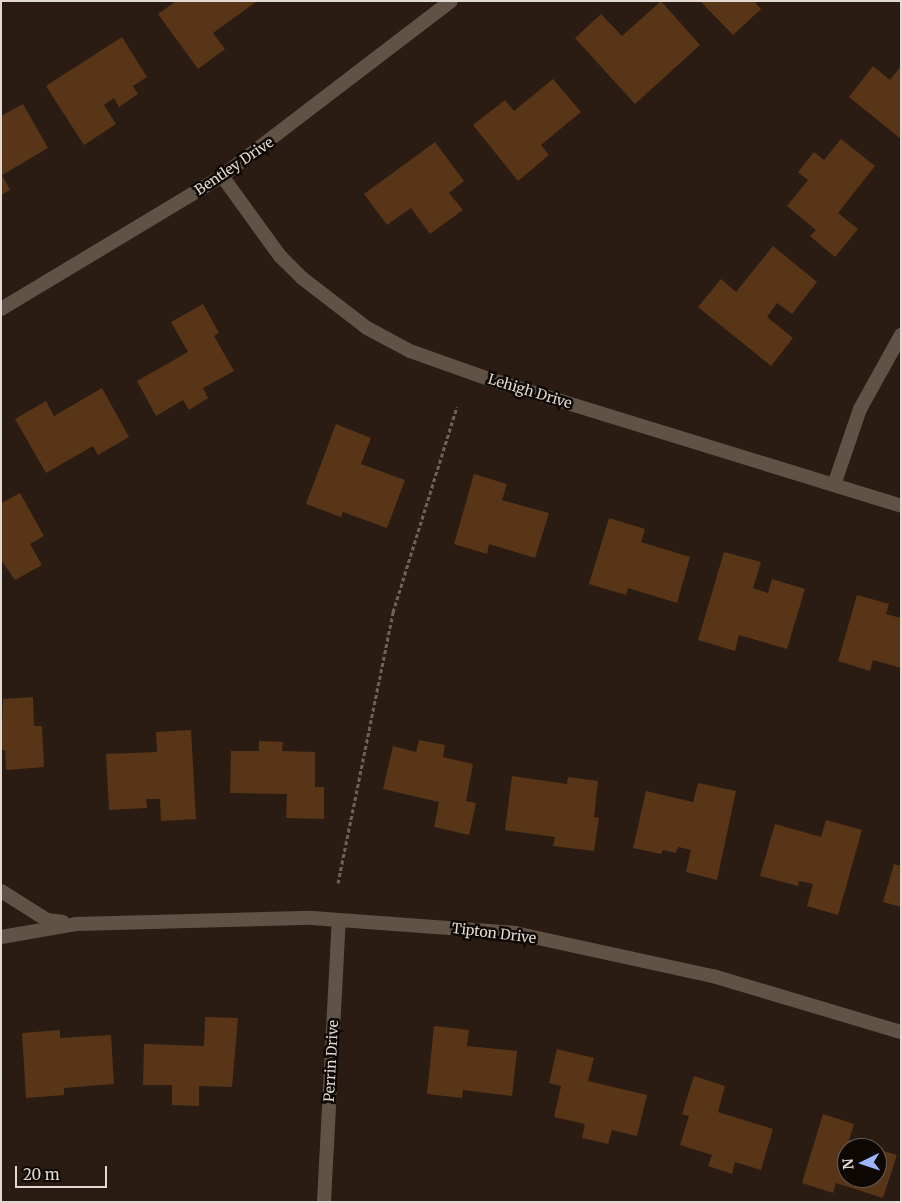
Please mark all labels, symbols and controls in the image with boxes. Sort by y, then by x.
street label: Bentley Drive [192,134,276,198]
street label: Lehigh Drive [486,370,574,412]
street label: Tipton Drive [451,919,537,947]
street label: Perrin Drive [320,1020,342,1102]
north arrow [837,1138,887,1188]
scale bar [18,1156,110,1188]
text: N [839,1158,857,1170]
text: 20 m [23,1165,60,1184]

